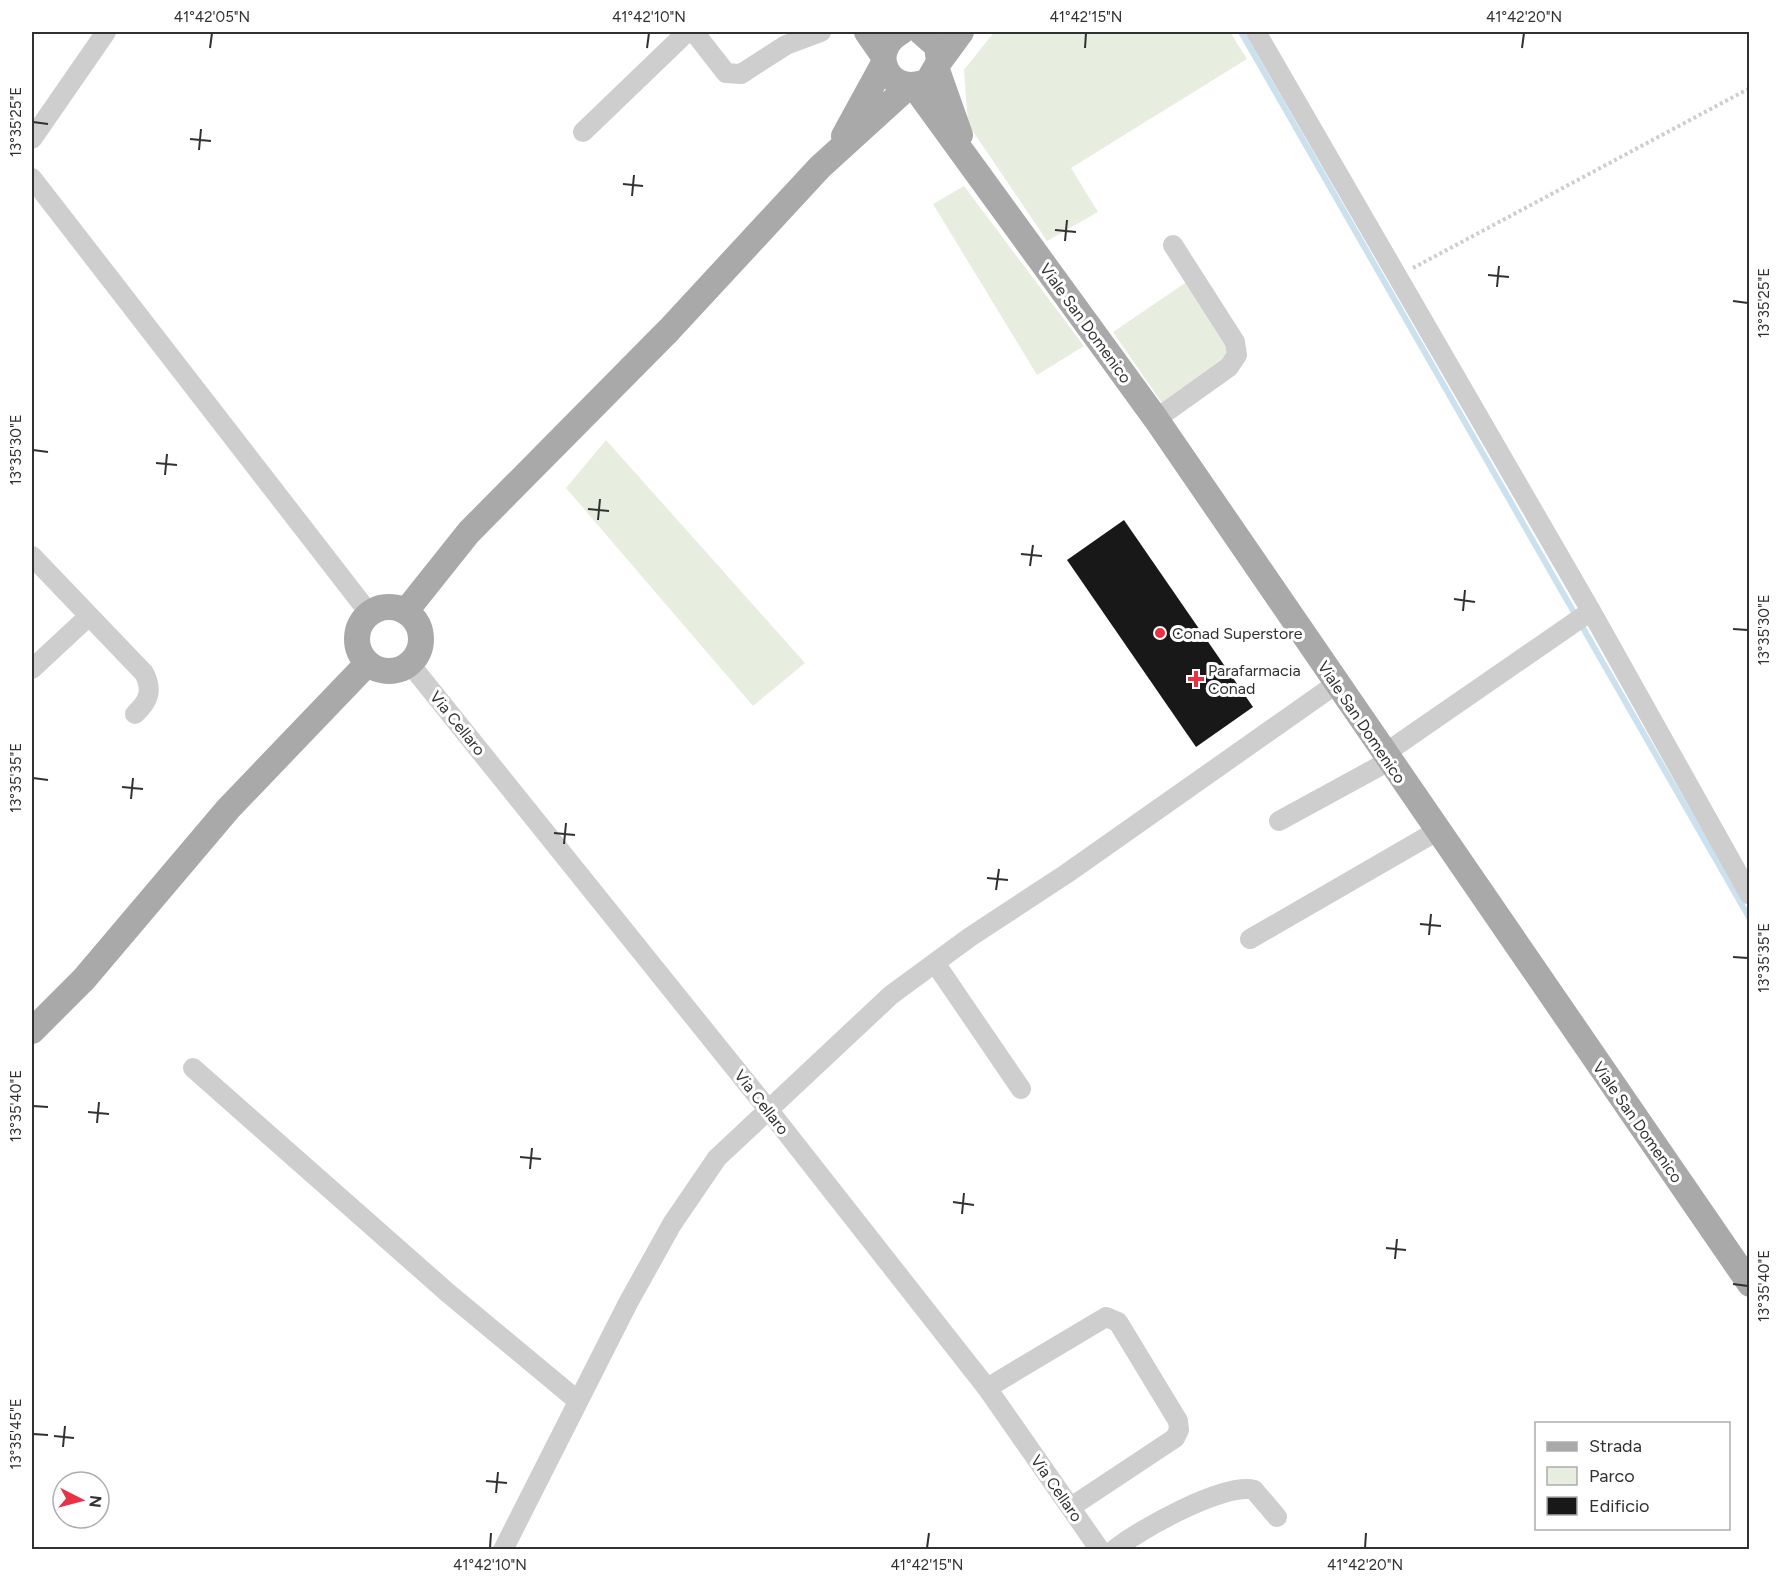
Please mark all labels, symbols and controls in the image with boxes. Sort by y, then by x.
text: 41°42'05"N [174,8,250,26]
text: 41°42'10"N [612,8,686,26]
text: 41°42'15"N [1050,8,1122,26]
text: 41°42'20"N [1486,8,1562,26]
text: 13°35'25"E [7,87,25,157]
street label: Viale San Domenico [1036,260,1135,387]
text: 13°35'25"E [1755,268,1773,338]
text: 13°35'30"E [7,414,25,486]
text: 13°35'30"E [1755,594,1773,666]
place label: Conad Superstore [1172,624,1303,643]
marker: Conad Superstore [1153,626,1167,640]
street label: Viale San Domenico [1314,658,1410,787]
place label: Parafarmacia Conad [1208,661,1301,698]
marker: Parafarmacia Conad [1189,672,1203,686]
street label: Via Cellaro [426,687,489,759]
text: 13°35'35"E [7,743,25,813]
text: 13°35'35"E [1755,923,1773,993]
street label: Viale San Domenico [1589,1058,1686,1186]
street label: Via Cellaro [730,1066,793,1139]
text: 13°35'40"E [7,1070,25,1142]
text: 13°35'40"E [1755,1250,1773,1322]
text: 13°35'45"E [7,1398,25,1470]
legend [1535,1422,1730,1530]
text: Strada [1589,1435,1642,1457]
street label: Via Cellaro [1027,1451,1086,1525]
text: Parco [1589,1465,1635,1487]
north arrow [51,1470,111,1530]
text: N [85,1494,106,1509]
text: Edificio [1589,1495,1650,1517]
text: 41°42'10"N [453,1556,527,1574]
text: 41°42'15"N [891,1556,963,1574]
text: 41°42'20"N [1327,1556,1403,1574]

